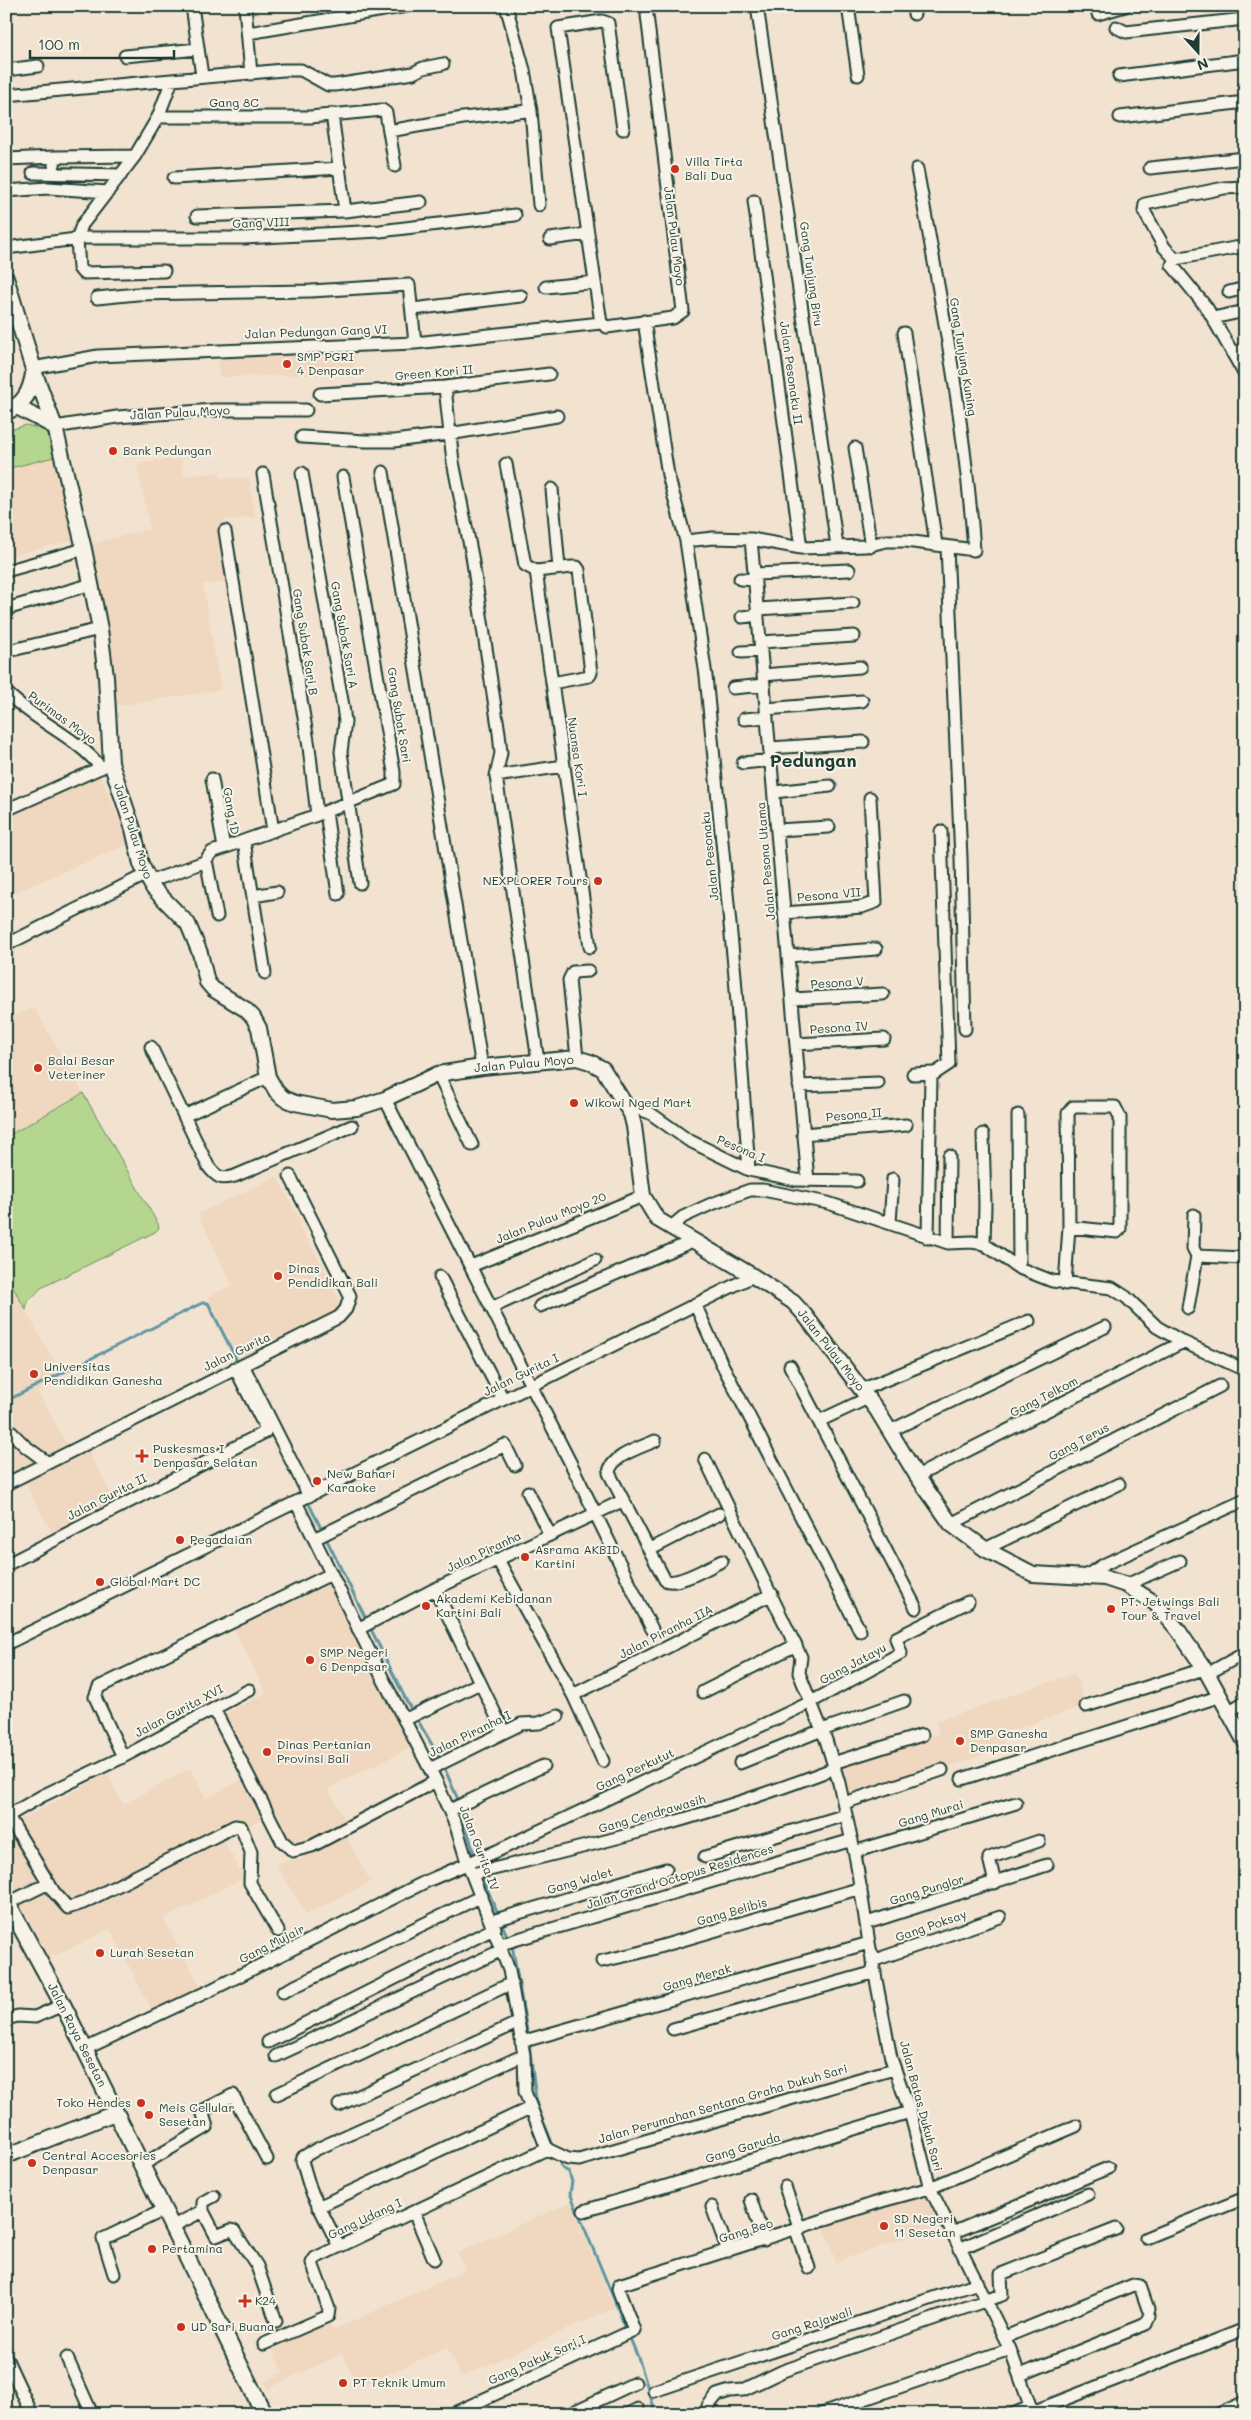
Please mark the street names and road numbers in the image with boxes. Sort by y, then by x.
street label: Gang 8C [209,94,259,110]
street label: Jalan Pulau Moyo [661,185,689,286]
street label: Gang VIII [232,213,290,231]
street label: Gang Tunjung Biru [797,221,827,327]
street label: Gang Tunjung Kuning [947,297,981,417]
street label: Jalan Pesonaku II [777,320,807,426]
street label: Jalan Pedungan Gang VI [245,321,387,341]
street label: Green Kori II [394,361,474,383]
street label: Jalan Pulau Moyo [130,401,230,423]
street label: Gang Subak Sari A [328,580,362,690]
street label: Gang Subak Sari B [290,587,322,696]
street label: Gang Subak Sari [385,666,415,764]
street label: Purimas Moyo [25,687,100,747]
street label: Nuansa Kori I [565,716,591,798]
street label: Jalan Pulau Moyo [111,781,157,881]
street label: Gang 1D [220,786,244,836]
street label: Jalan Pesona Utama [752,801,778,921]
street label: Jalan Pesonaku [696,811,722,902]
street label: Pesona VII [796,883,861,905]
street label: Pesona V [810,972,864,992]
street label: Pesona IV [809,1017,869,1037]
street label: Jalan Pulau Moyo [473,1051,574,1075]
street label: Pesona II [825,1104,883,1124]
street label: Pesona I [715,1131,768,1165]
street label: Jalan Pulau Moyo 20 [493,1187,609,1247]
street label: Jalan Pulau Moyo [795,1305,869,1394]
street label: Jalan Gurita [200,1328,273,1374]
street label: Jalan Gurita I [480,1349,561,1399]
street label: Gang Telkom [1007,1372,1080,1420]
street label: Gang Terus [1045,1418,1112,1464]
street label: Jalan Gurita II [64,1469,149,1523]
street label: Jalan Piranha [444,1527,523,1575]
street label: Jalan Piranha IIA [616,1601,715,1662]
street label: Gang Jatayu [816,1639,889,1687]
street label: Jalan Gurita XVI [132,1680,225,1740]
street label: Jalan Piranha I [426,1706,513,1760]
street label: Gang Perkutut [593,1744,676,1794]
street label: Gang Cendrawasih [596,1790,707,1836]
street label: Gang Murai [896,1796,965,1831]
street label: Jalan Gurita IV [456,1803,504,1893]
street label: Jalan Grand Octopus Residences [584,1840,775,1912]
street label: Gang Walet [545,1863,614,1897]
street label: Gang Punglor [887,1870,966,1908]
street label: Gang Belibis [695,1893,769,1929]
street label: Gang Poksay [893,1905,968,1945]
street label: Gang Mujair [236,1920,307,1966]
street label: Gang Merak [661,1960,733,1994]
street label: Jalan Raya Sesetan [45,1980,111,2089]
street label: Jalan Batas Dukuh Sari [897,2039,947,2173]
street label: Jalan Perumahan Sentana Graha Dukuh Sari [596,2060,849,2146]
street label: Gang Garuda [703,2128,782,2166]
street label: Gang Udang I [325,2194,404,2242]
street label: Gang Beo [717,2214,775,2246]
street label: Gang Rajawali [769,2302,854,2344]
street label: Gang Pakuk Sari I [485,2330,588,2388]

